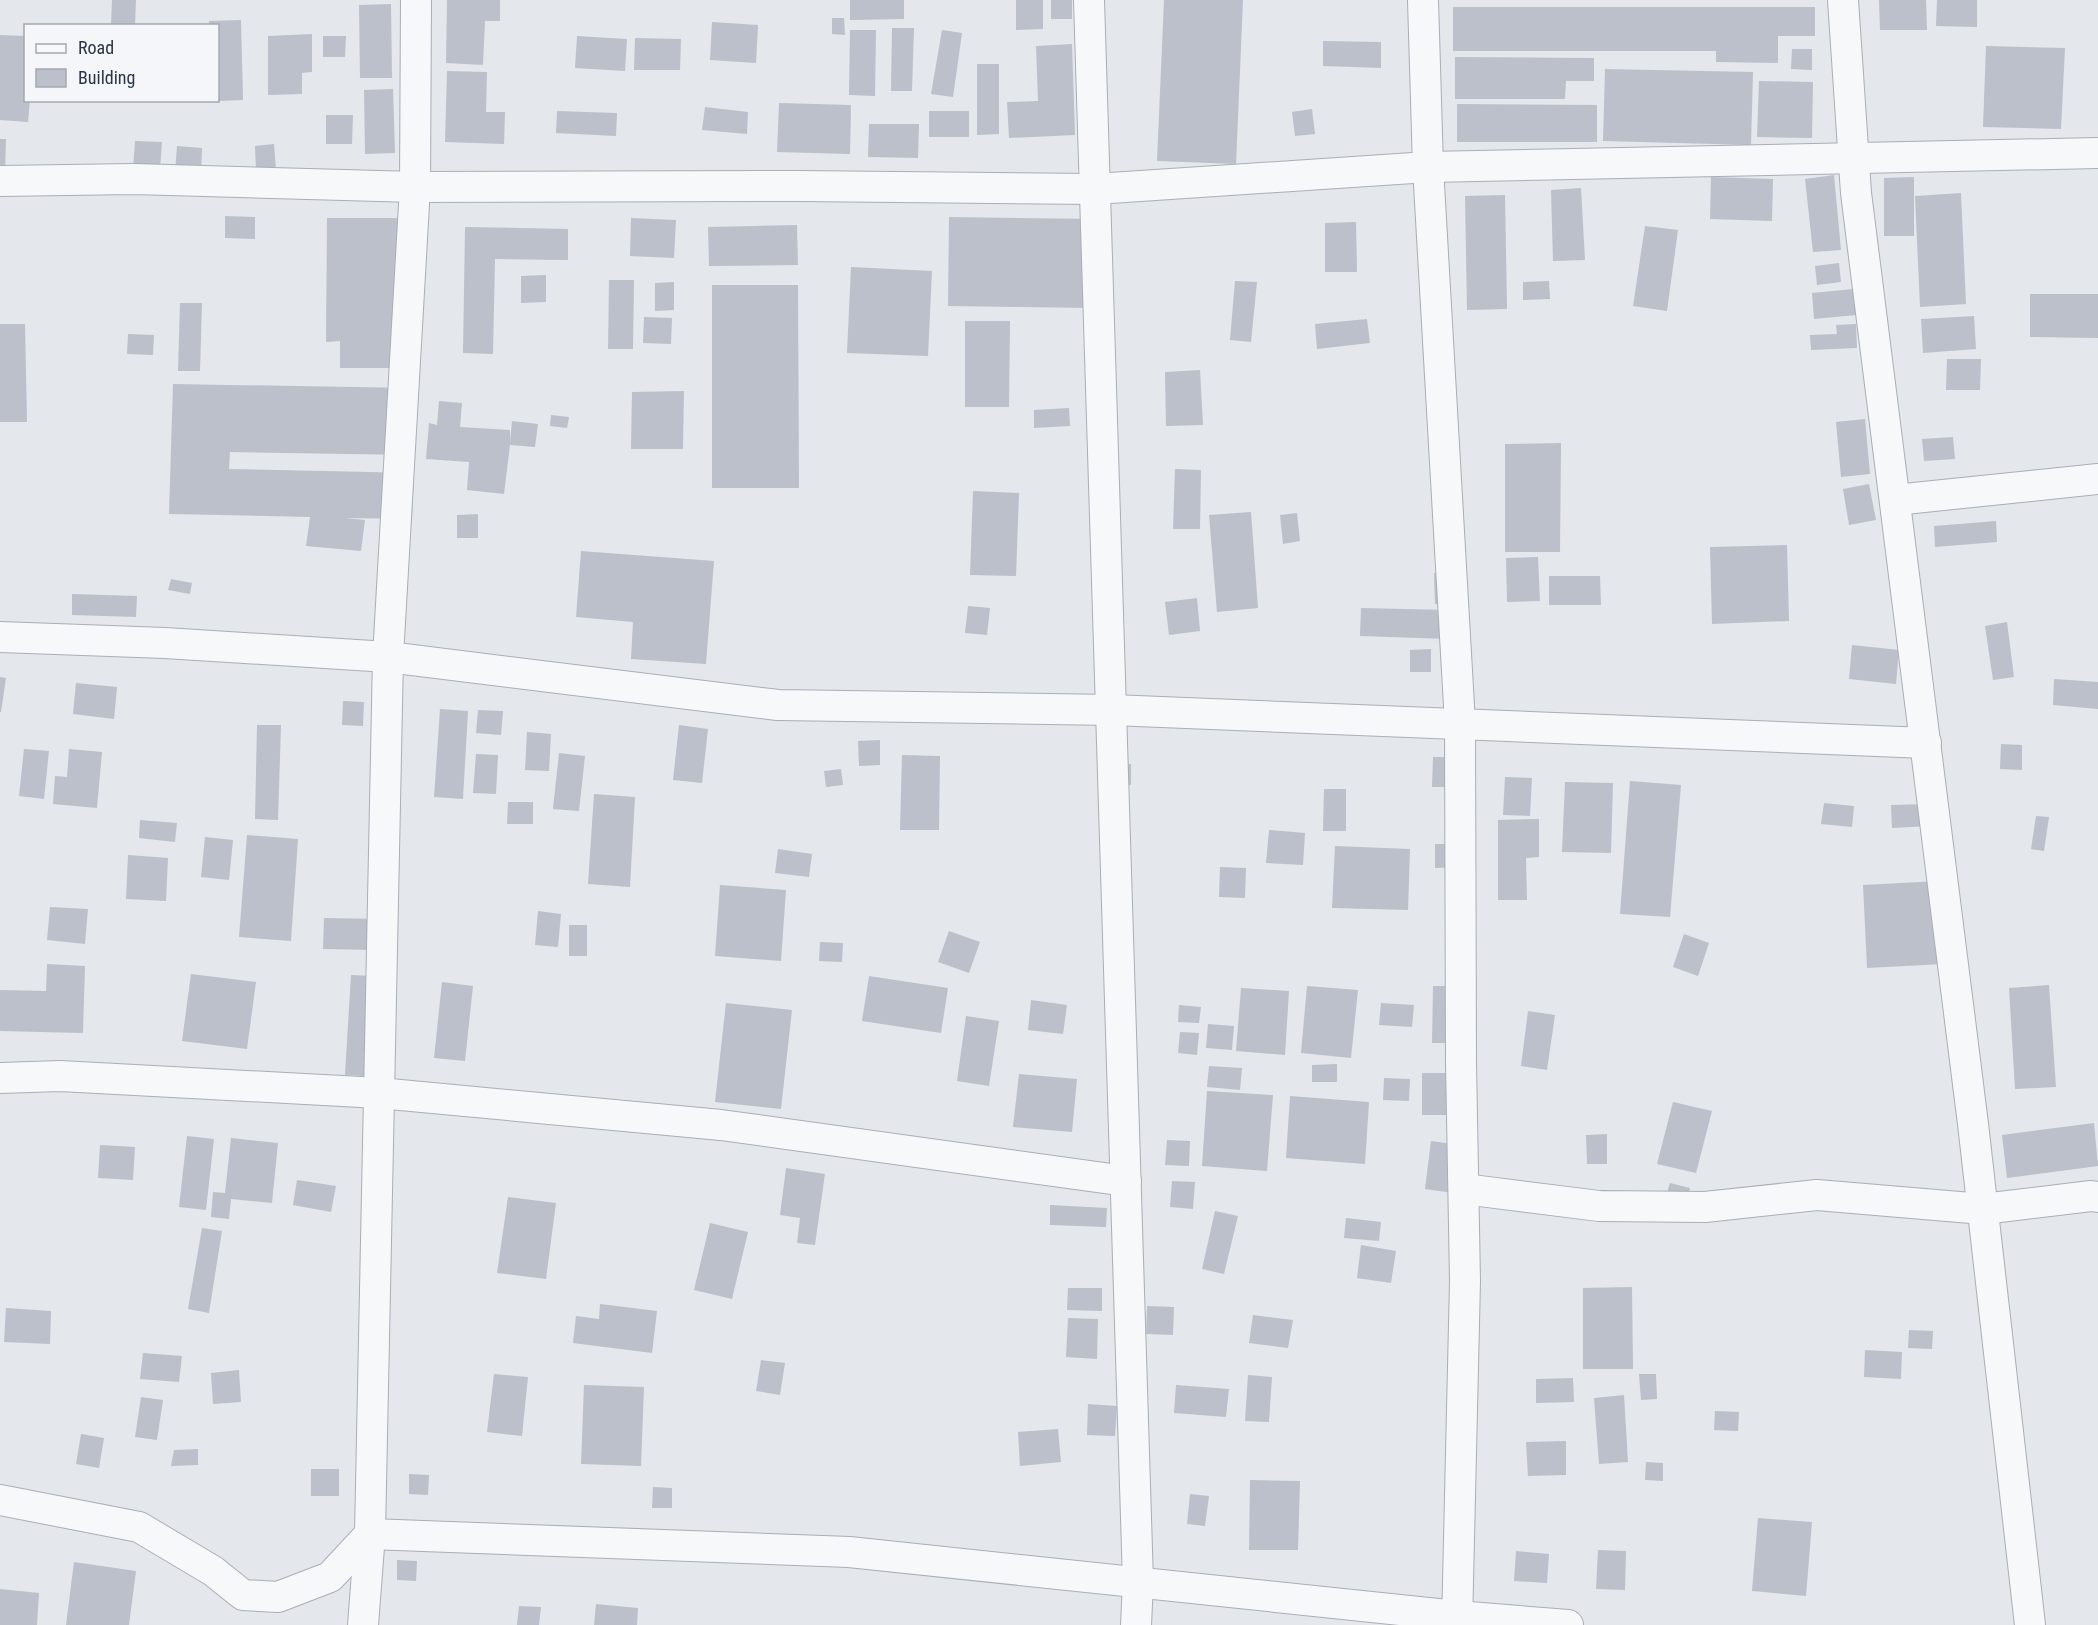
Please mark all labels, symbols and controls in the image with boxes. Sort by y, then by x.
legend [24,24,219,102]
text: Road [78,37,114,58]
text: Building [78,67,135,88]

